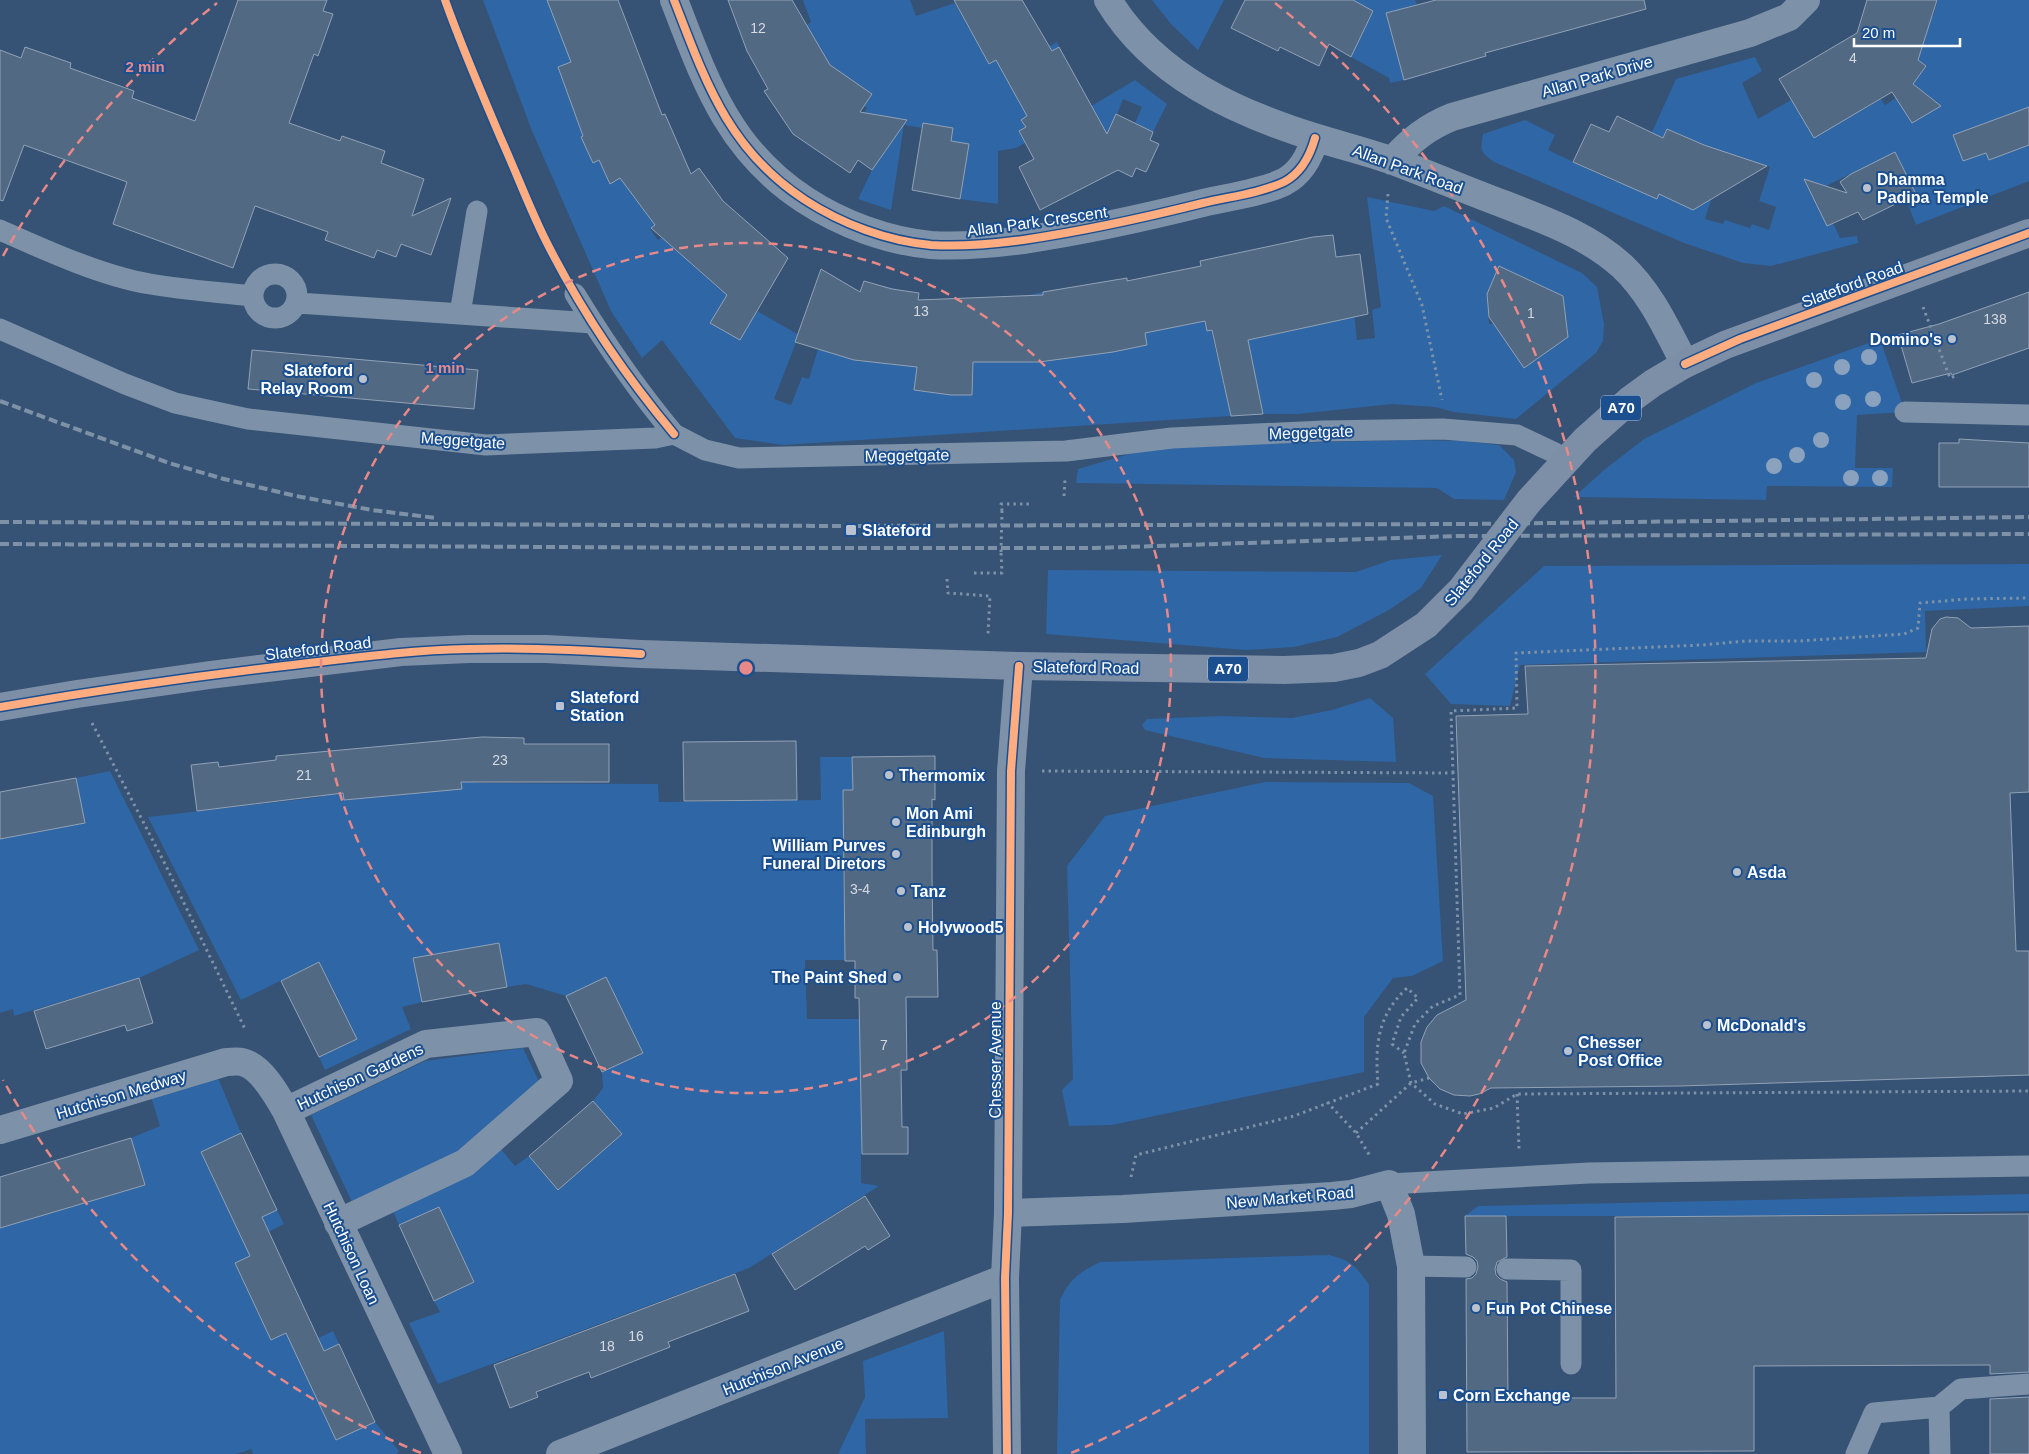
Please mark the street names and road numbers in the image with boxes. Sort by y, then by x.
street label: Allan Park Drive [1540,52,1655,100]
street label: Allan Park Road [1351,142,1465,197]
street label: Allan Park Crescent [966,203,1109,240]
street label: Slateford Road [1799,258,1905,311]
road number: A70 [1601,396,1641,420]
street label: Meggetgate [1268,423,1354,442]
street label: Meggetgate [420,429,506,452]
street label: Meggetgate [865,446,950,465]
street label: Slateford Road [1441,515,1522,609]
street label: Slateford Road [264,634,372,663]
road number: A70 [1208,656,1248,682]
street label: Slateford Road [1032,658,1139,677]
street label: Chesser Avenue [987,1001,1004,1119]
street label: Hutchison Gardens [295,1040,426,1113]
street label: Hutchison Medway [54,1067,188,1122]
street label: New Market Road [1226,1183,1355,1212]
street label: Hutchison Loan [320,1199,383,1307]
street label: Hutchison Avenue [720,1334,846,1398]

